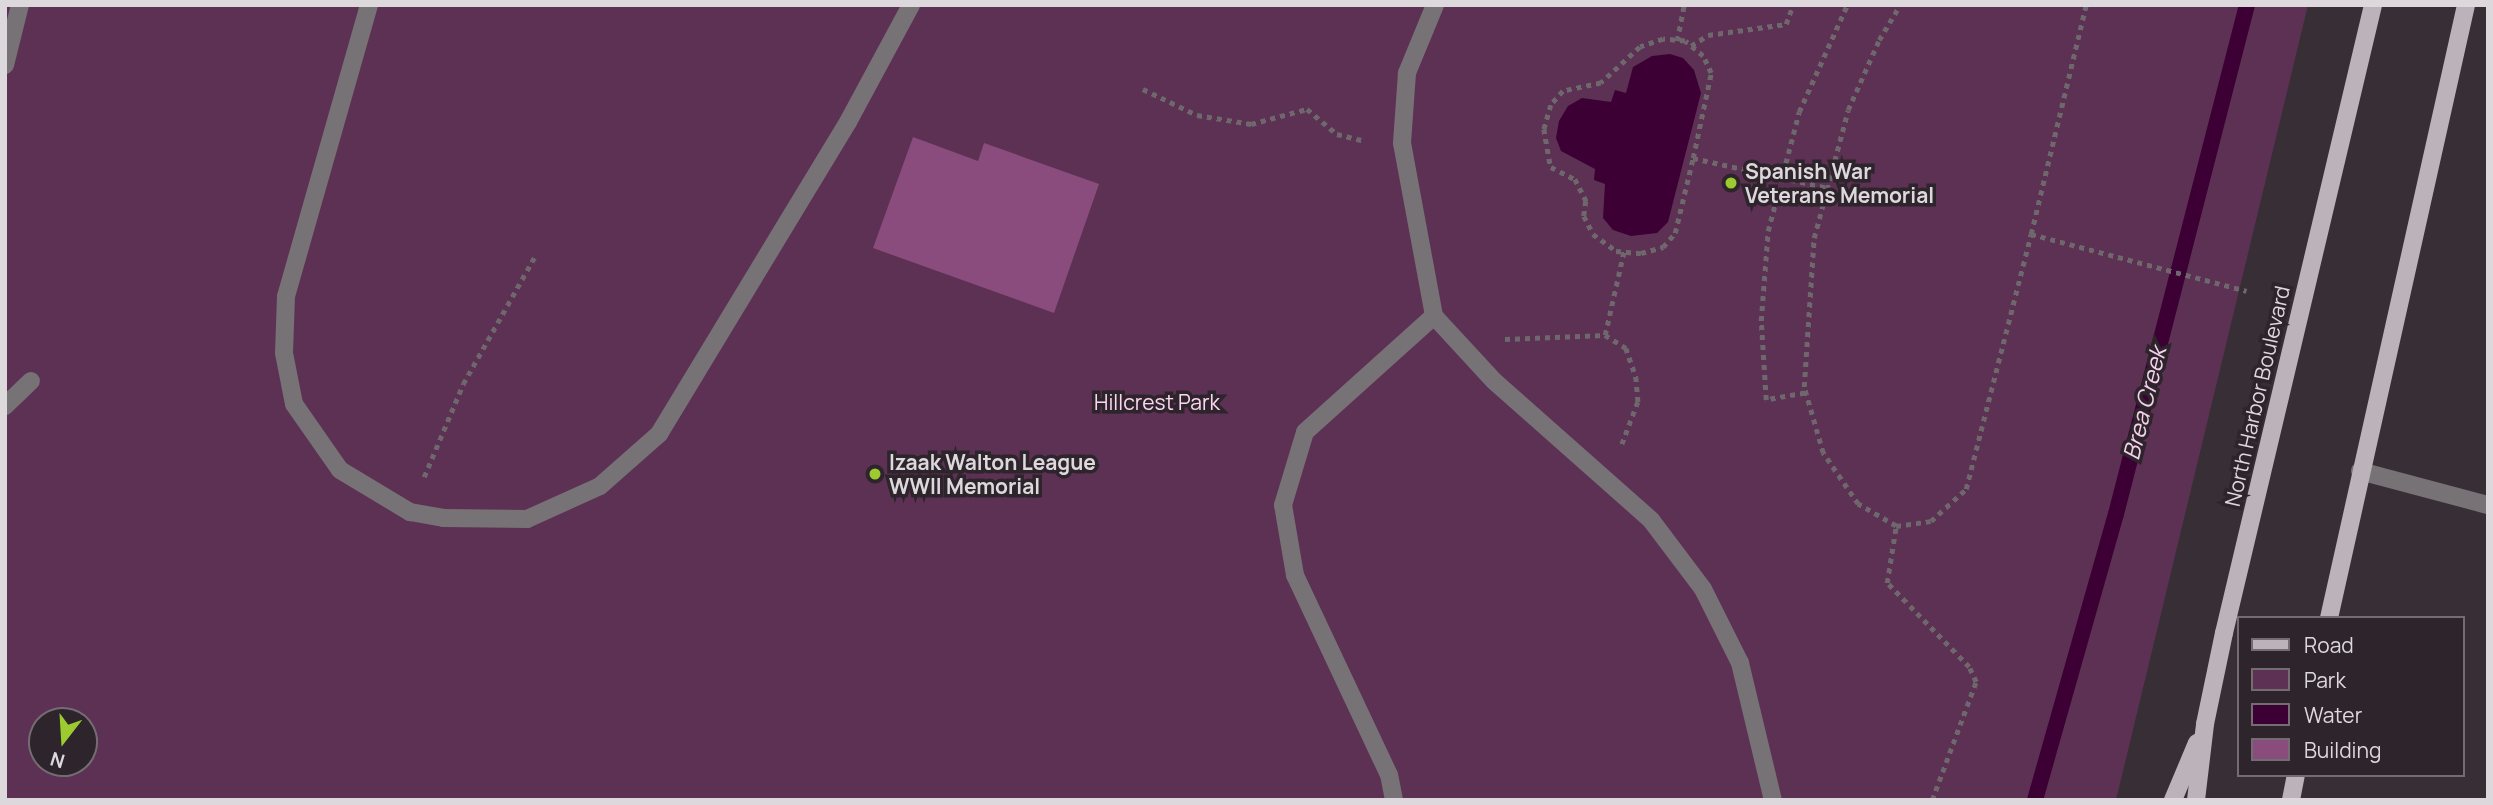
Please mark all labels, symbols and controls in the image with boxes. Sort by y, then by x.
place label: Spanish War Veterans Memorial [1745,158,1934,208]
marker: Spanish War Veterans Memorial [1723,175,1739,191]
street label: North Harbor Boulevard [2219,283,2295,509]
water label: Brea Creek [2117,344,2171,462]
park label: Hillcrest Park [1094,389,1220,415]
place label: Izaak Walton League WWII Memorial [889,449,1096,499]
marker: Izaak Walton League WWII Memorial [867,466,883,482]
legend [2238,616,2465,777]
text: Road [2304,631,2354,659]
text: Park [2304,666,2346,694]
text: Water [2304,701,2362,729]
north arrow [28,707,98,777]
text: Building [2304,736,2381,764]
text: N [47,746,68,775]

